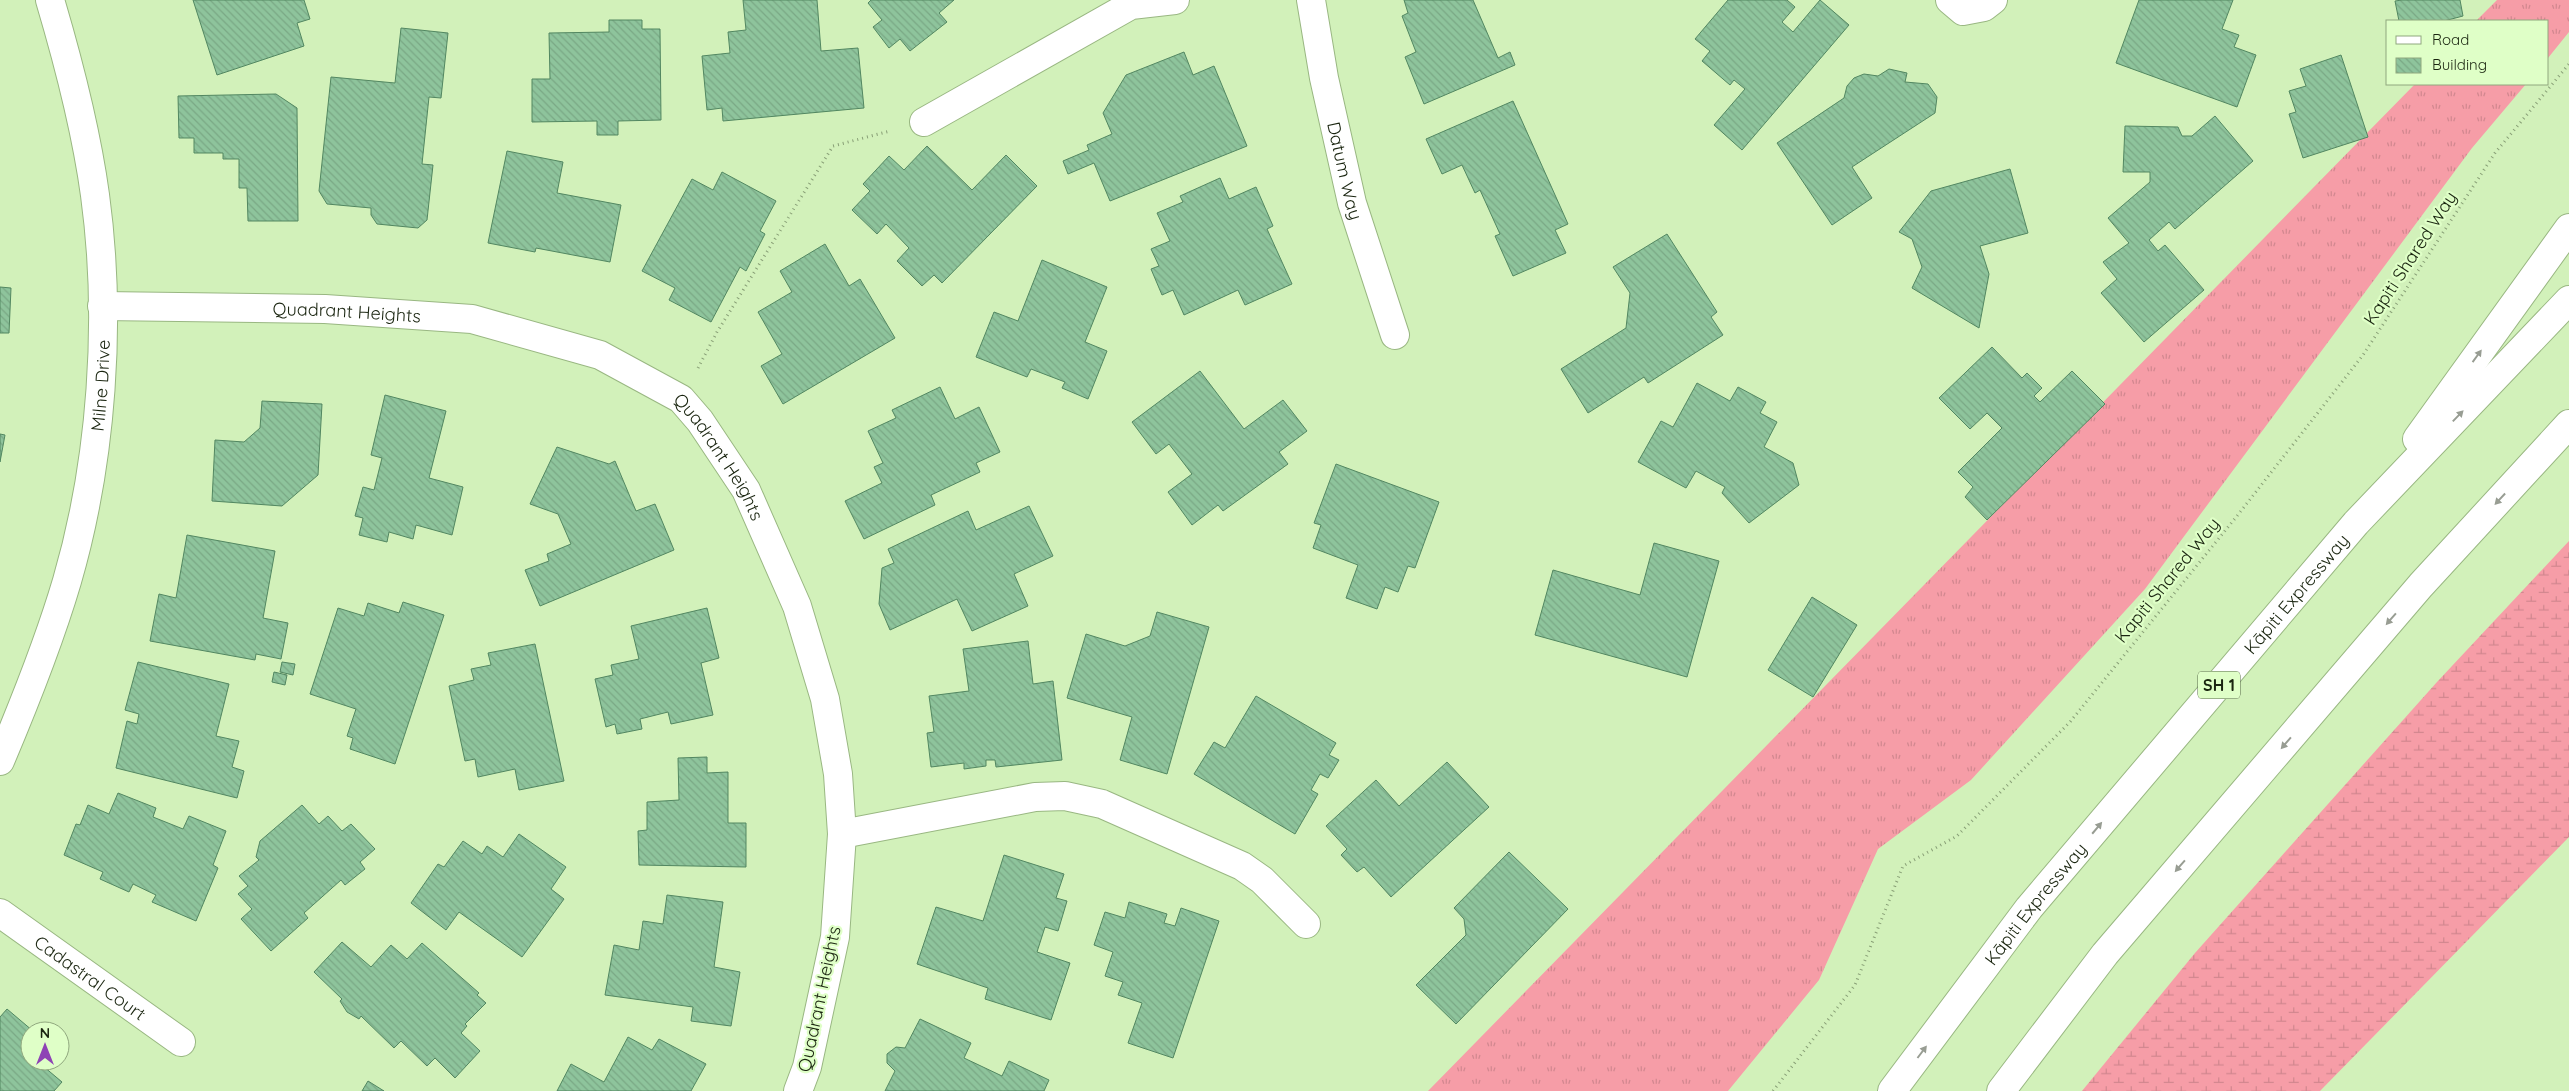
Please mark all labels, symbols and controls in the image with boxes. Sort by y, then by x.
legend [2386,20,2549,85]
text: Road [2432,30,2469,49]
text: Building [2432,55,2487,74]
street label: Datum Way [1323,119,1368,223]
street label: Kapiti Shared Way [2358,187,2462,329]
street label: Quadrant Heights [273,297,422,327]
street label: Milne Drive [85,339,114,432]
one-way arrow [2472,349,2482,363]
street label: Quadrant Heights [669,388,769,524]
one-way arrow [2452,411,2464,423]
one-way arrow [2494,492,2506,504]
street label: Kapiti Shared Way [2109,513,2225,647]
street label: Kāpiti Expressway [2238,529,2354,659]
one-way arrow [2386,613,2397,626]
road number: SH 1 [2198,672,2240,698]
one-way arrow [2280,736,2291,749]
one-way arrow [2092,821,2103,834]
street label: Kāpiti Expressway [1979,837,2091,969]
one-way arrow [2174,860,2186,872]
street label: Quadrant Heights [792,924,846,1074]
street label: Cadastral Court [30,930,151,1025]
north arrow [20,1021,70,1071]
text: N [40,1024,50,1042]
one-way arrow [1916,1046,1927,1059]

